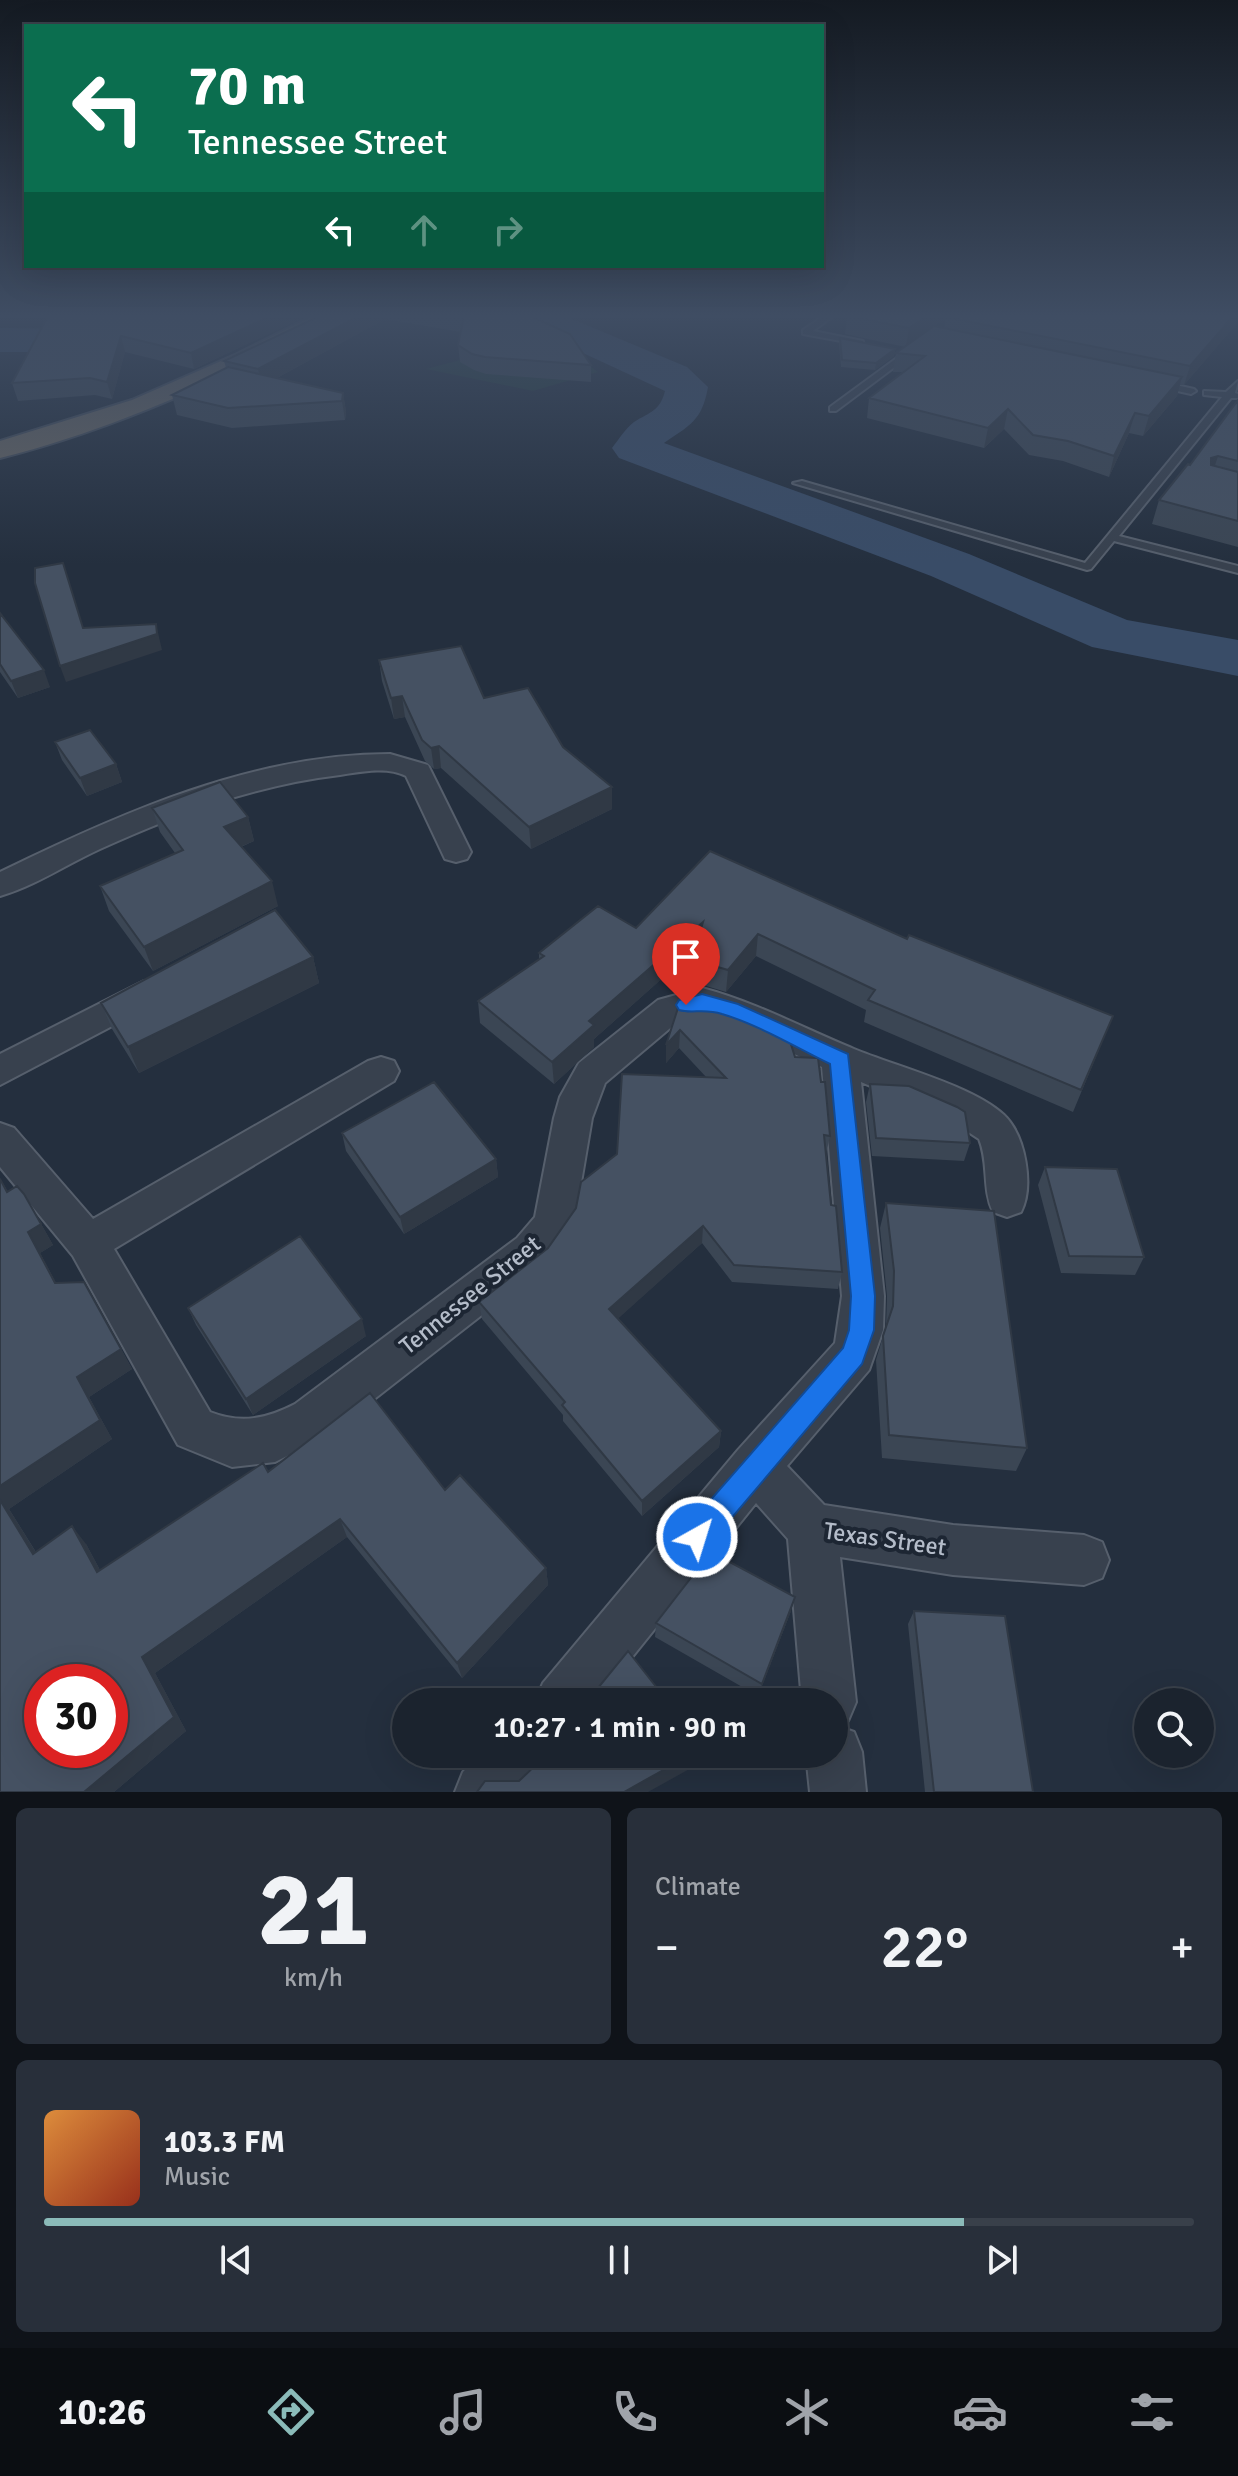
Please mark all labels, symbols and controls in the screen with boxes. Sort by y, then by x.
text: 70 m [188,51,306,120]
icon: left [56,56,160,160]
text: Tennessee Street [188,120,447,165]
icon: left [318,208,362,252]
icon: ahead [402,208,446,252]
icon: right [486,208,530,252]
pin [652,923,720,1005]
icon: arrive [664,935,708,979]
street label: Tennessee Street [393,1229,547,1361]
position arrow [655,1495,739,1579]
street label: Texas Street [822,1516,948,1562]
speed limit sign: 30 [24,1664,128,1768]
map controls [1134,1688,1214,1768]
button: search [1134,1688,1214,1768]
text: 10:27 · 1 min · 90 m [493,1709,747,1746]
text: 21 [257,1846,370,1974]
text: Climate [655,1871,741,1903]
text: 22° [881,1911,968,1985]
text: − [655,1921,679,1975]
text: + [1170,1921,1194,1975]
text: km/h [284,1962,343,1994]
text: 103.3 FM [164,2124,285,2161]
text: Music [164,2161,230,2193]
icon: previous [214,2238,258,2282]
icon: pause [597,2238,641,2282]
icon: next [980,2238,1024,2282]
icon: directions [263,2384,319,2440]
icon: music [435,2384,491,2440]
icon: phone [607,2384,663,2440]
icon: climate [779,2384,835,2440]
icon: car [952,2384,1008,2440]
icon: filters [1124,2384,1180,2440]
text: 10:26 [58,2390,146,2435]

